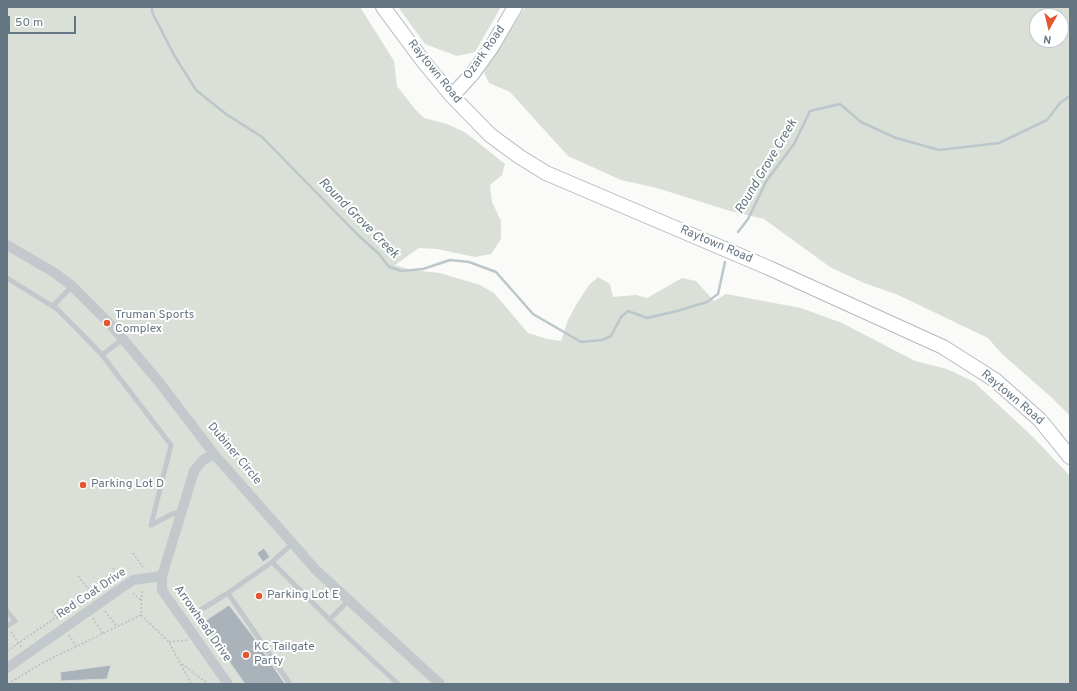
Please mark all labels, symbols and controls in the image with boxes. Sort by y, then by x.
scale bar [10,8,78,34]
north arrow [1029,8,1069,48]
text: 50 m [15,15,43,31]
street label: Ozark Road [461,23,509,83]
text: N [1043,31,1052,46]
street label: Raytown Road [404,37,464,107]
water label: Round Grove Creek [733,117,801,217]
water label: Round Grove Creek [314,175,402,263]
street label: Raytown Road [677,223,755,267]
place label: Truman Sports Complex [115,309,194,337]
marker: Truman Sports Complex [102,318,112,328]
street label: Raytown Road [978,368,1046,428]
street label: Dubiner Circle [204,420,264,488]
place label: Parking Lot D [91,478,164,492]
marker: Parking Lot D [78,480,88,490]
street label: Red Coat Drive [55,566,129,622]
street label: Arrowhead Drive [170,583,234,665]
place label: Parking Lot E [267,589,339,603]
marker: Parking Lot E [254,591,264,601]
place label: KC Tailgate Party [254,641,315,669]
marker: KC Tailgate Party [241,650,251,660]

